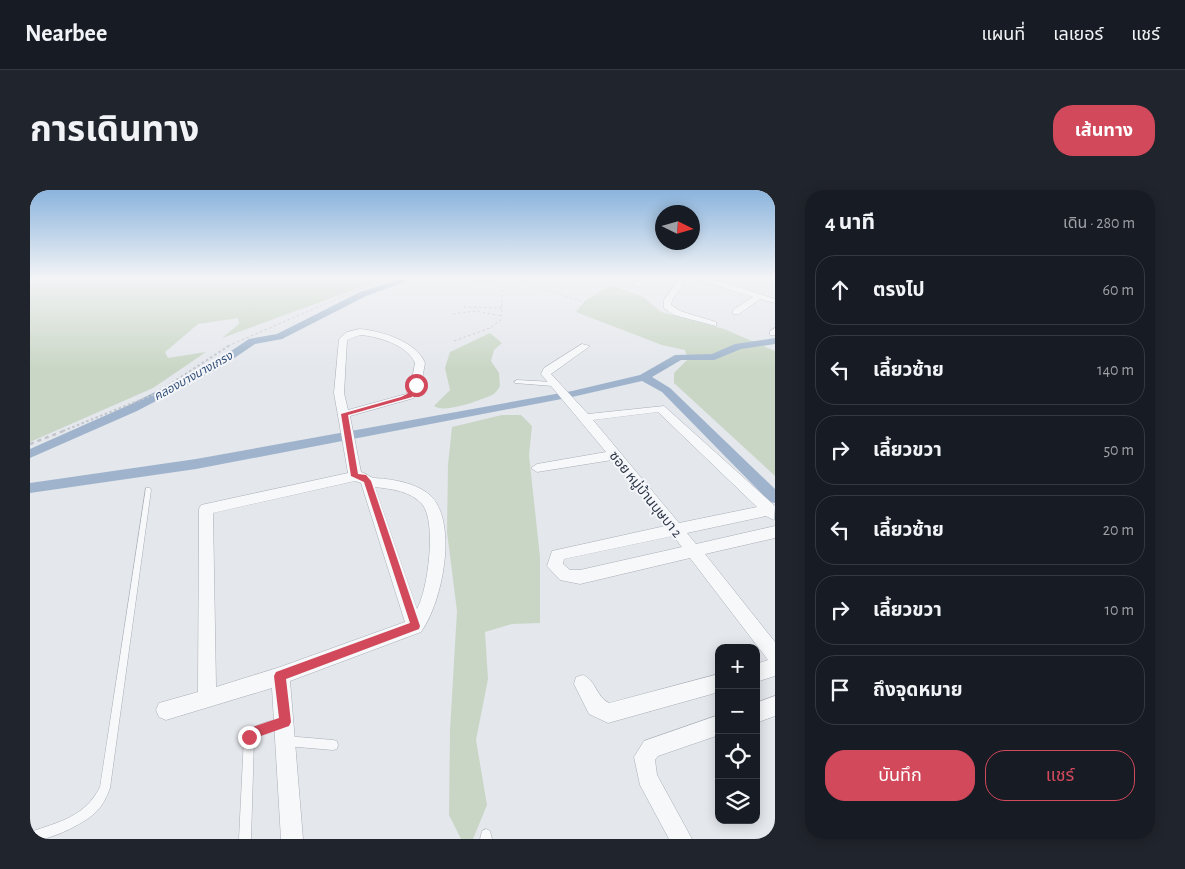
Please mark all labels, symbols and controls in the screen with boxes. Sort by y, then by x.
text: Nearbee [25,22,107,46]
text: แผนที่ [981,26,1025,44]
text: เลเยอร์ [1053,26,1103,44]
text: แชร์ [1131,26,1160,44]
button: เส้นทาง [1053,105,1155,156]
text: การเดินทาง [30,113,199,148]
north arrow [655,205,700,250]
text: 4 นาที [825,212,875,233]
text: เดิน · 280 m [1063,215,1135,231]
icon: ahead [826,276,854,304]
text: ตรงไป [873,281,925,300]
text: 60 m [1103,282,1134,298]
water label: คลองบางนางเกรง [152,349,235,403]
icon: left [826,356,854,384]
text: เลี้ยวซ้าย [873,361,944,380]
text: 140 m [1097,362,1134,378]
route start [405,374,428,397]
icon: right [826,436,854,464]
text: เลี้ยวขวา [873,441,942,460]
text: 50 m [1103,442,1134,458]
street label: ซอย หมู่บ้านบุษบา 2 [606,448,686,541]
icon: left [826,516,854,544]
text: เลี้ยวซ้าย [873,521,944,540]
text: 20 m [1103,522,1134,538]
icon: right [826,596,854,624]
text: เลี้ยวขวา [873,601,942,620]
text: 10 m [1105,602,1134,618]
map controls [715,644,760,824]
button: + [715,644,760,689]
icon: arrive [826,676,854,704]
text: ถึงจุดหมาย [873,681,963,700]
button: − [715,689,760,734]
route end [238,726,261,749]
button: locate [715,734,760,779]
button: บันทึก [825,750,975,801]
button: แชร์ [985,750,1135,801]
button: layers [715,779,760,824]

